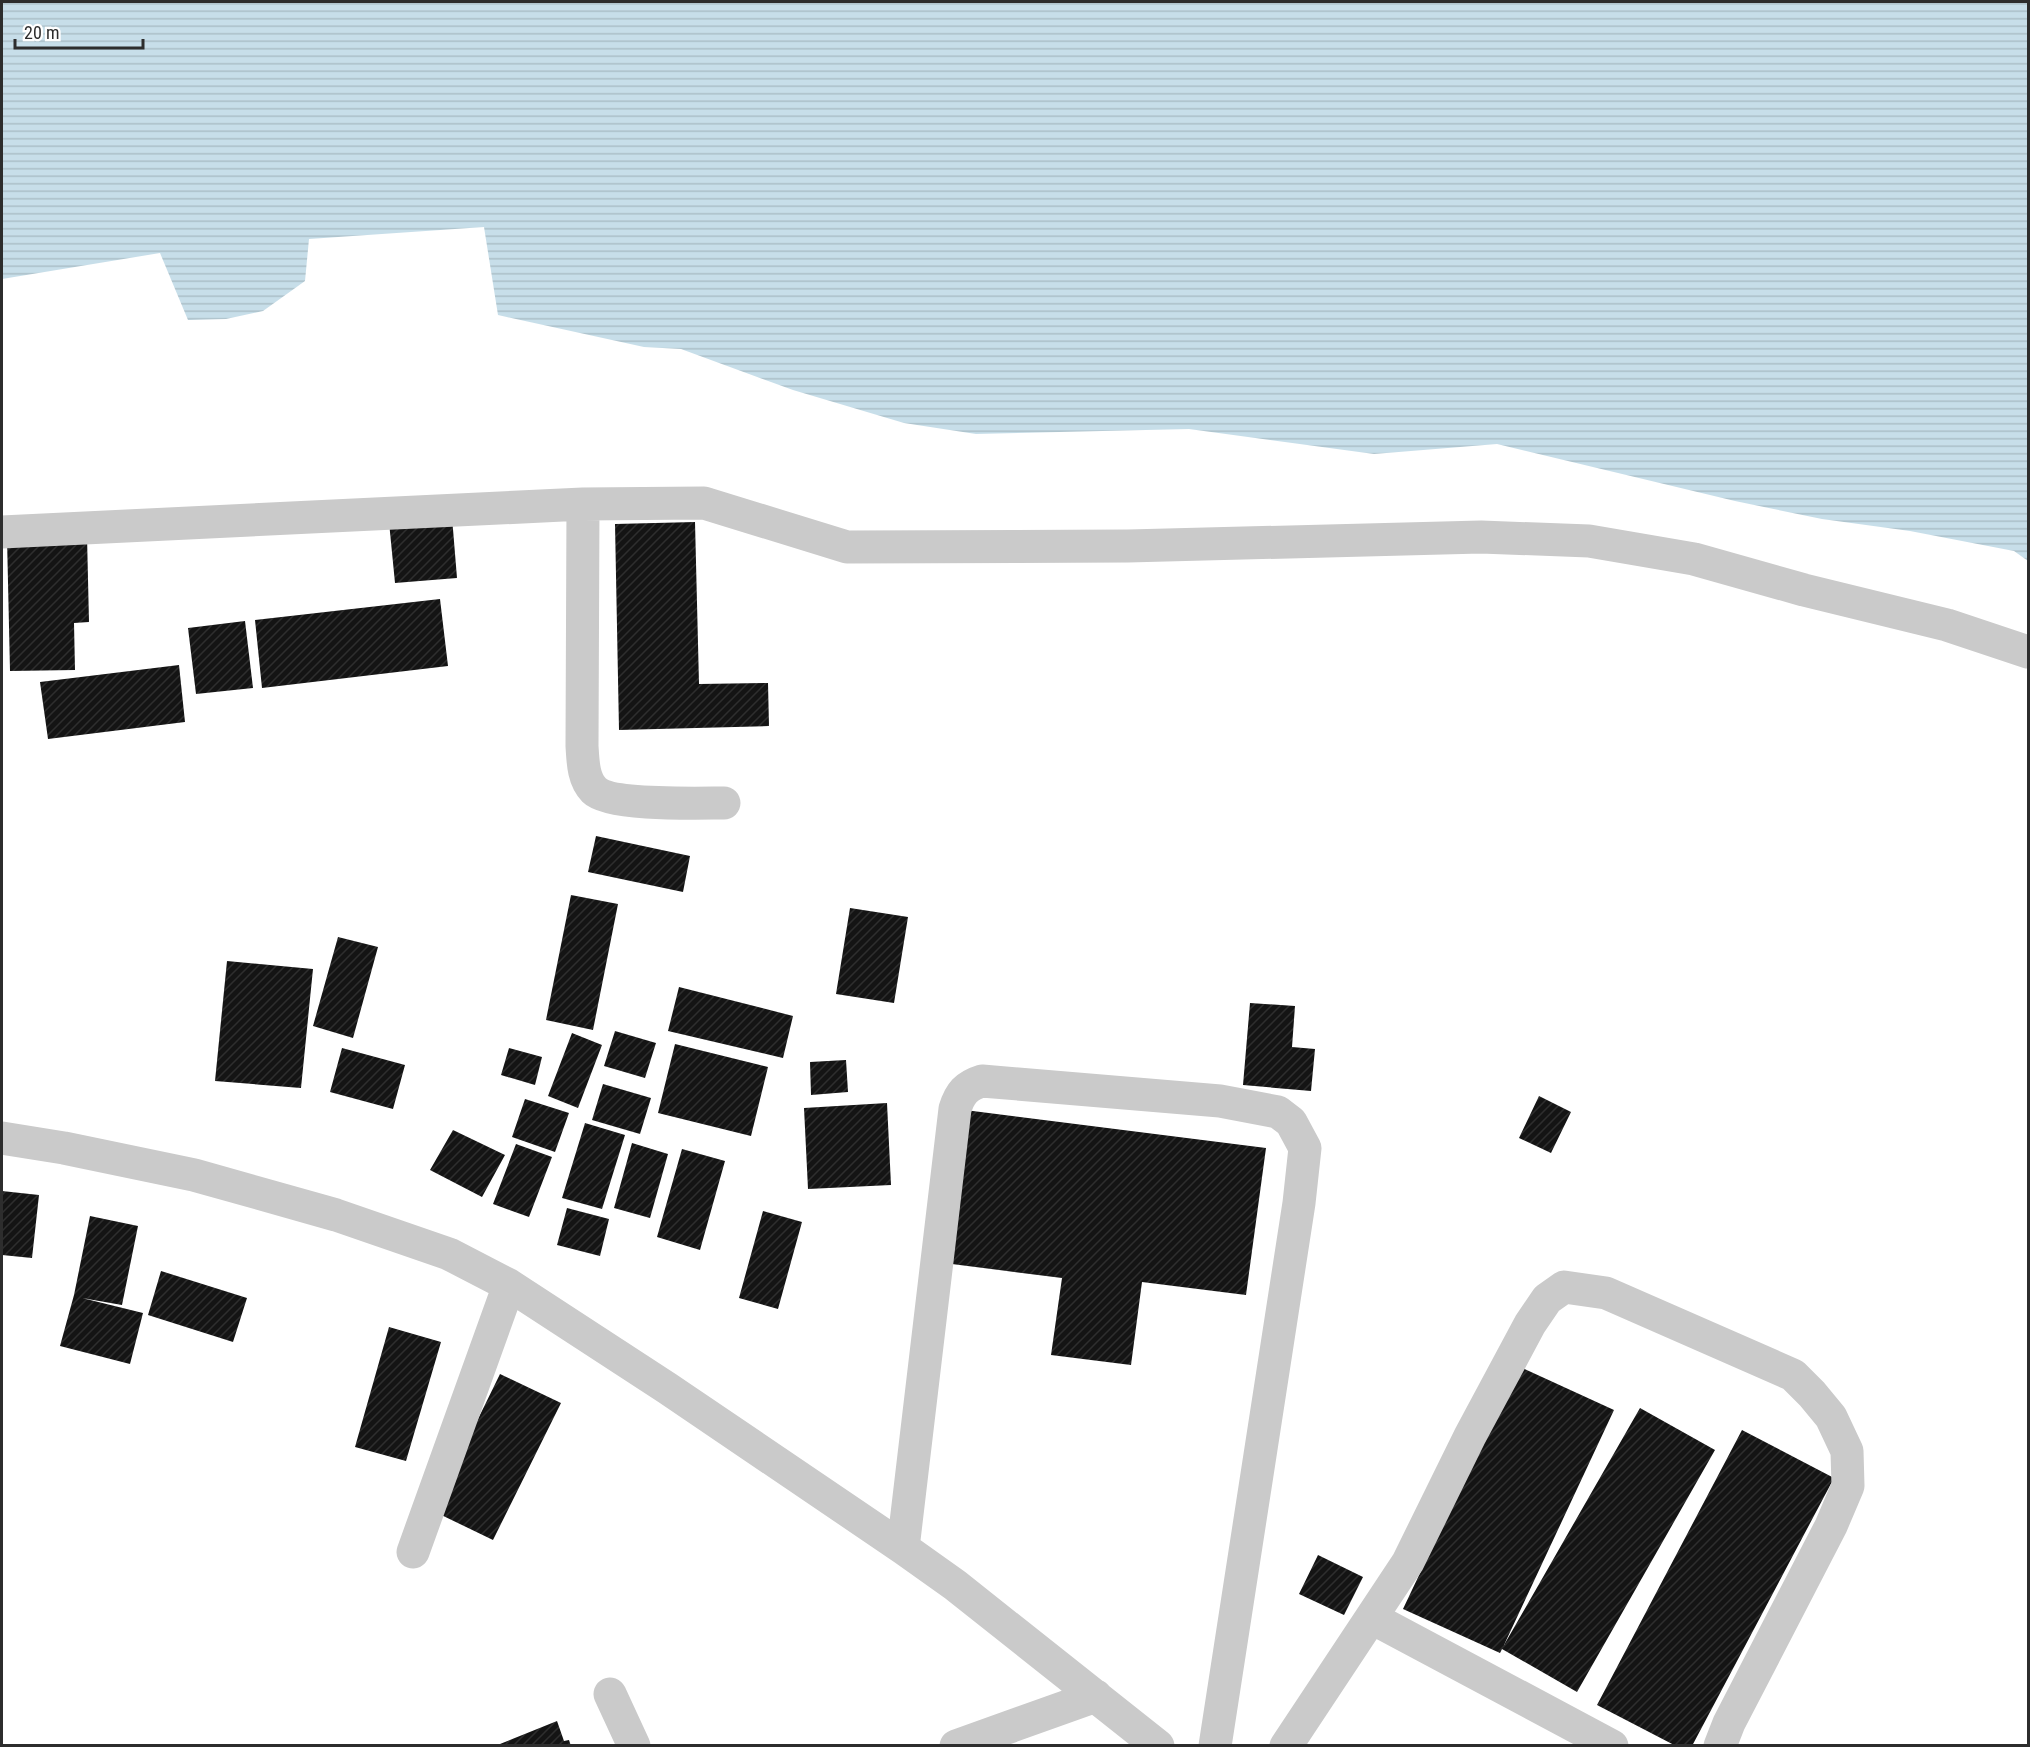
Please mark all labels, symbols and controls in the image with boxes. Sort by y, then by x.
scale bar [15,12,142,50]
text: 20 m [24,22,59,43]

